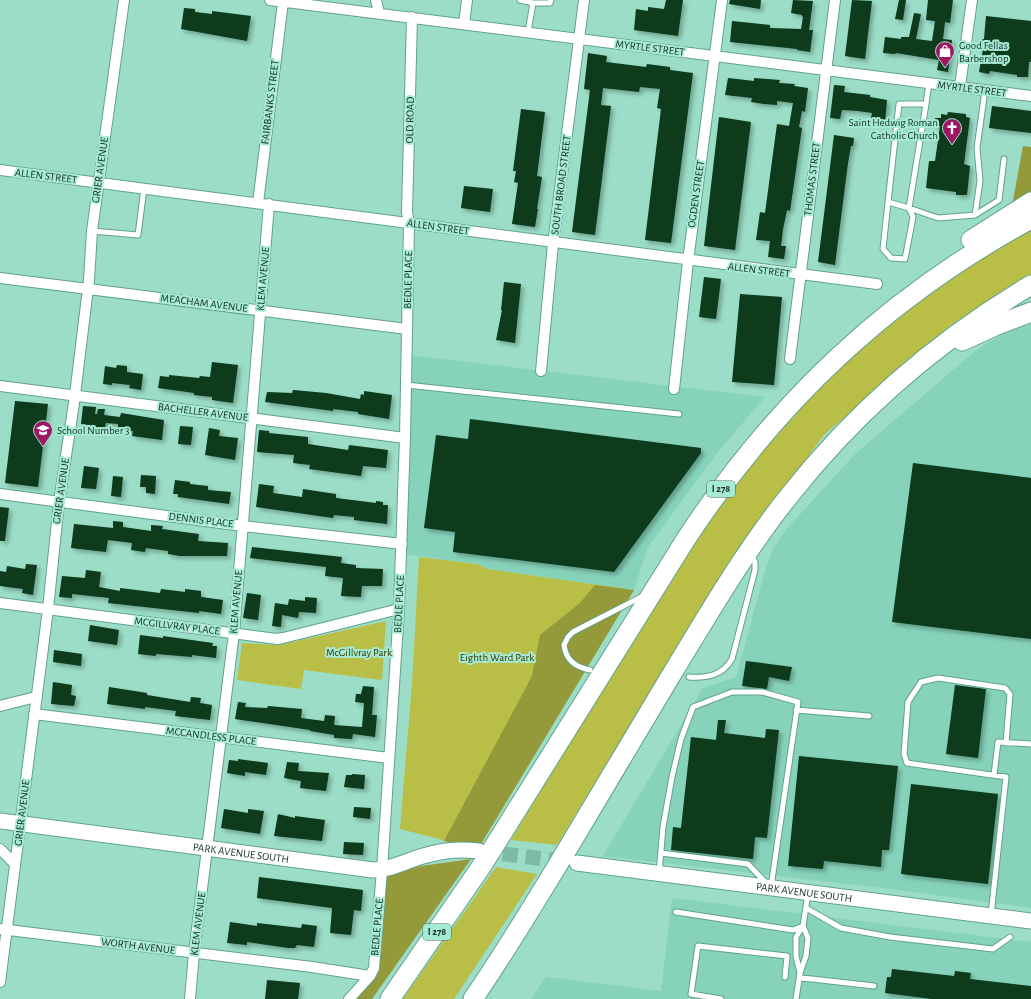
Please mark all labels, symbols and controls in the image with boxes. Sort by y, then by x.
street label: MYRTLE STREET [615,38,686,58]
shop icon: Good Fellas Barbershop [934,40,956,68]
place label: Good Fellas Barbershop [959,40,1009,64]
street label: FAIRBANKS STREET [259,58,281,145]
street label: MYRTLE STREET [937,79,1008,99]
street label: OLD ROAD [404,97,416,143]
place label: Saint Hedwig Roman Catholic Church [849,117,938,141]
church icon: Saint Hedwig Roman Catholic Church [941,117,963,145]
street label: SOUTH BROAD STREET [549,134,573,235]
street label: GRIER AVENUE [90,136,110,204]
street label: THOMAS STREET [802,141,822,217]
street label: OGDEN STREET [686,159,706,228]
street label: ALLEN STREET [14,167,78,185]
street label: ALLEN STREET [406,217,470,237]
street label: KLEM AVENUE [255,246,271,311]
street label: BEDLE PLACE [402,250,414,309]
street label: ALLEN STREET [727,261,791,279]
street label: MEACHAM AVENUE [160,292,249,314]
street label: BACHELLER AVENUE [157,401,249,423]
school or university icon: School Number 3 [32,419,54,447]
place label: School Number 3 [57,425,130,436]
street label: GRIER AVENUE [51,457,71,525]
road number: I 278 [707,481,735,497]
street label: DENNIS PLACE [168,511,235,529]
street label: KLEM AVENUE [228,569,244,634]
street label: BEDLE PLACE [392,574,406,633]
street label: MCGILLVRAY PLACE [134,615,221,637]
park label: McGillvray Park [326,647,392,658]
park label: Eighth Ward Park [460,652,534,663]
street label: MCCANDLESS PLACE [165,725,257,747]
street label: GRIER AVENUE [13,779,32,847]
street label: PARK AVENUE SOUTH [192,841,290,864]
street label: PARK AVENUE SOUTH [755,880,853,904]
street label: KLEM AVENUE [189,891,207,956]
street label: BEDLE PLACE [369,897,385,956]
road number: I 278 [423,924,451,940]
street label: WORTH AVENUE [100,936,176,956]

